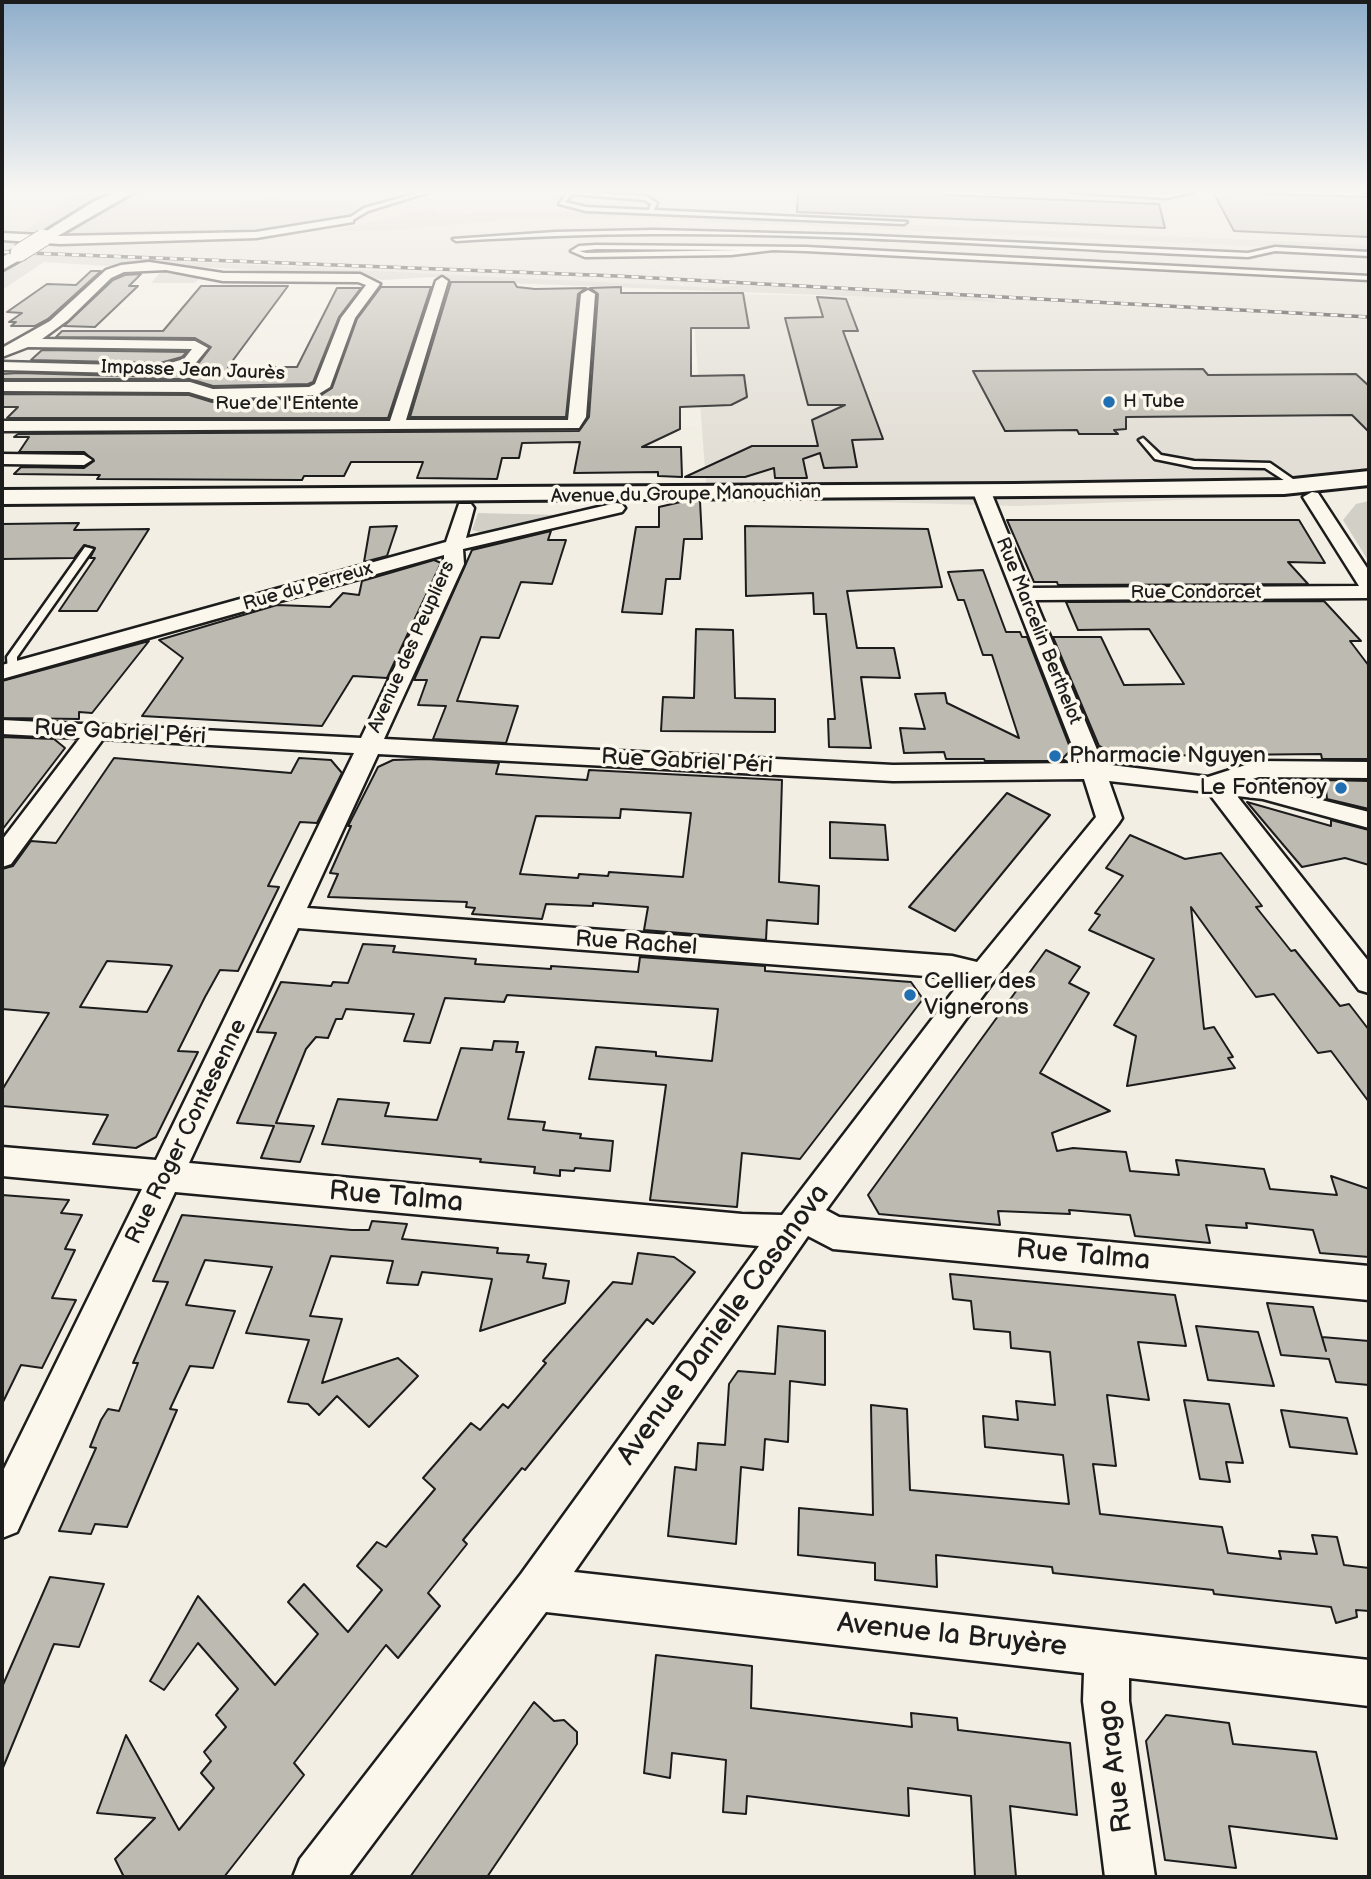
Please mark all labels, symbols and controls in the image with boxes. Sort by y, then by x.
street label: Impasse Jean Jaurès [101,356,285,386]
place label: H Tube [1123,391,1185,413]
street label: Rue de l'Entente [215,393,359,415]
marker: H Tube [1101,394,1117,410]
street label: Avenue du Groupe Manouchian [551,481,821,509]
street label: Rue Marcelin Berthelot [990,534,1086,728]
street label: Avenue des Peupliers [364,557,460,737]
street label: Rue du Perreux [241,558,375,616]
street label: Rue Condorcet [1131,582,1261,604]
street label: Rue Gabriel Péri [33,715,207,751]
place label: Pharmacie Nguyen [1069,742,1266,770]
street label: Rue Gabriel Péri [600,744,774,780]
marker: Pharmacie Nguyen [1047,748,1063,764]
place label: Le Fontenoy [1199,774,1327,802]
marker: Le Fontenoy [1333,780,1349,796]
street label: Rue Rachel [574,926,698,962]
place label: Cellier des Vignerons [924,968,1036,1022]
marker: Cellier des Vignerons [902,987,918,1003]
street label: Rue Roger Contesenne [120,1015,254,1249]
street label: Rue Talma [327,1175,465,1221]
street label: Avenue Danielle Casanova [611,1178,837,1472]
street label: Rue Talma [1014,1233,1152,1279]
street label: Avenue la Bruyère [835,1607,1069,1665]
street label: Rue Arago [1091,1697,1141,1835]

